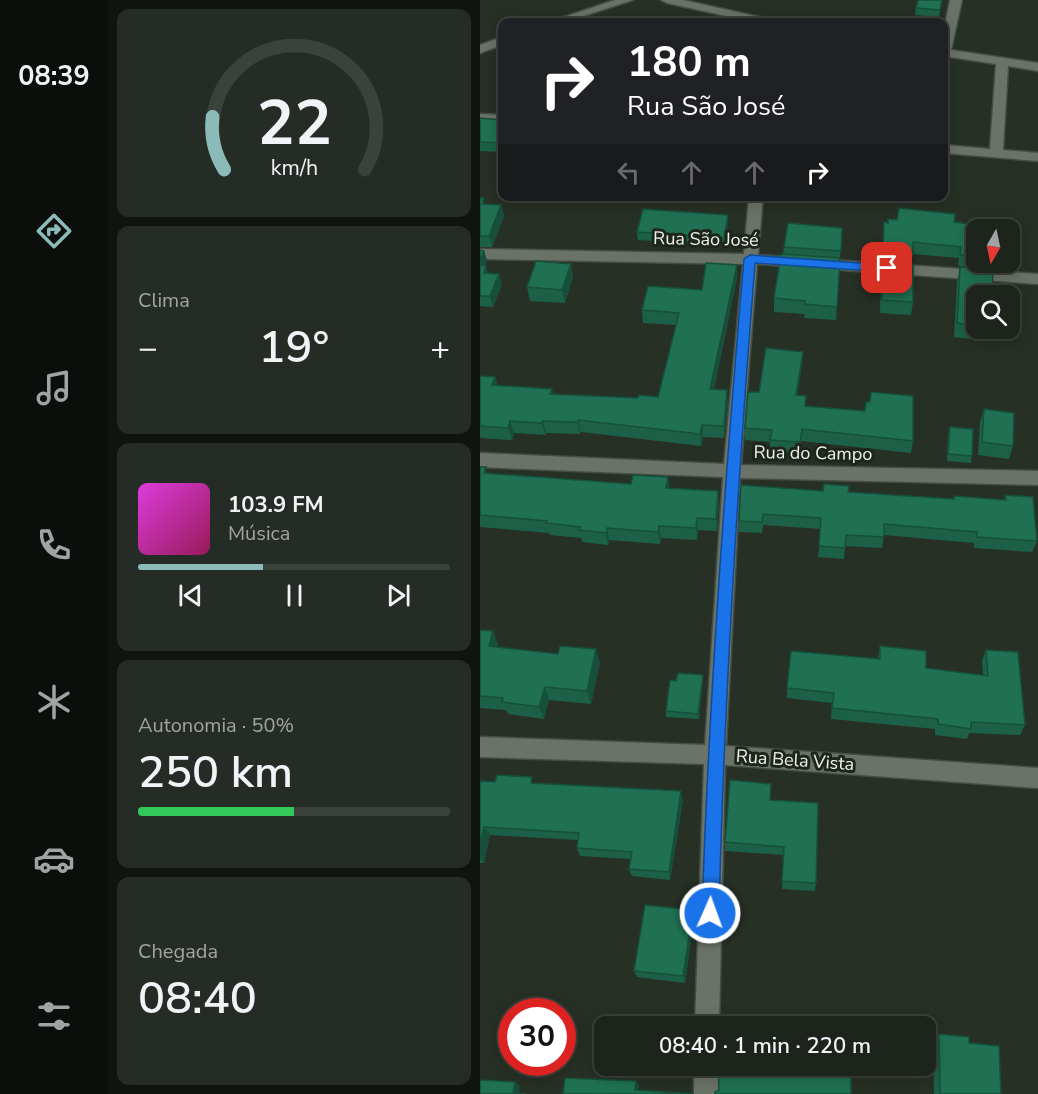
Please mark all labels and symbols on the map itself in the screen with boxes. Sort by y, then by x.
north arrow [966,219,1020,273]
street label: Rua São José [653,226,759,252]
pin [861,242,912,293]
street label: Rua do Campo [753,440,873,466]
street label: Rua Bela Vista [735,744,855,776]
position arrow [678,881,742,945]
speed limit sign: 30 [498,998,576,1076]

